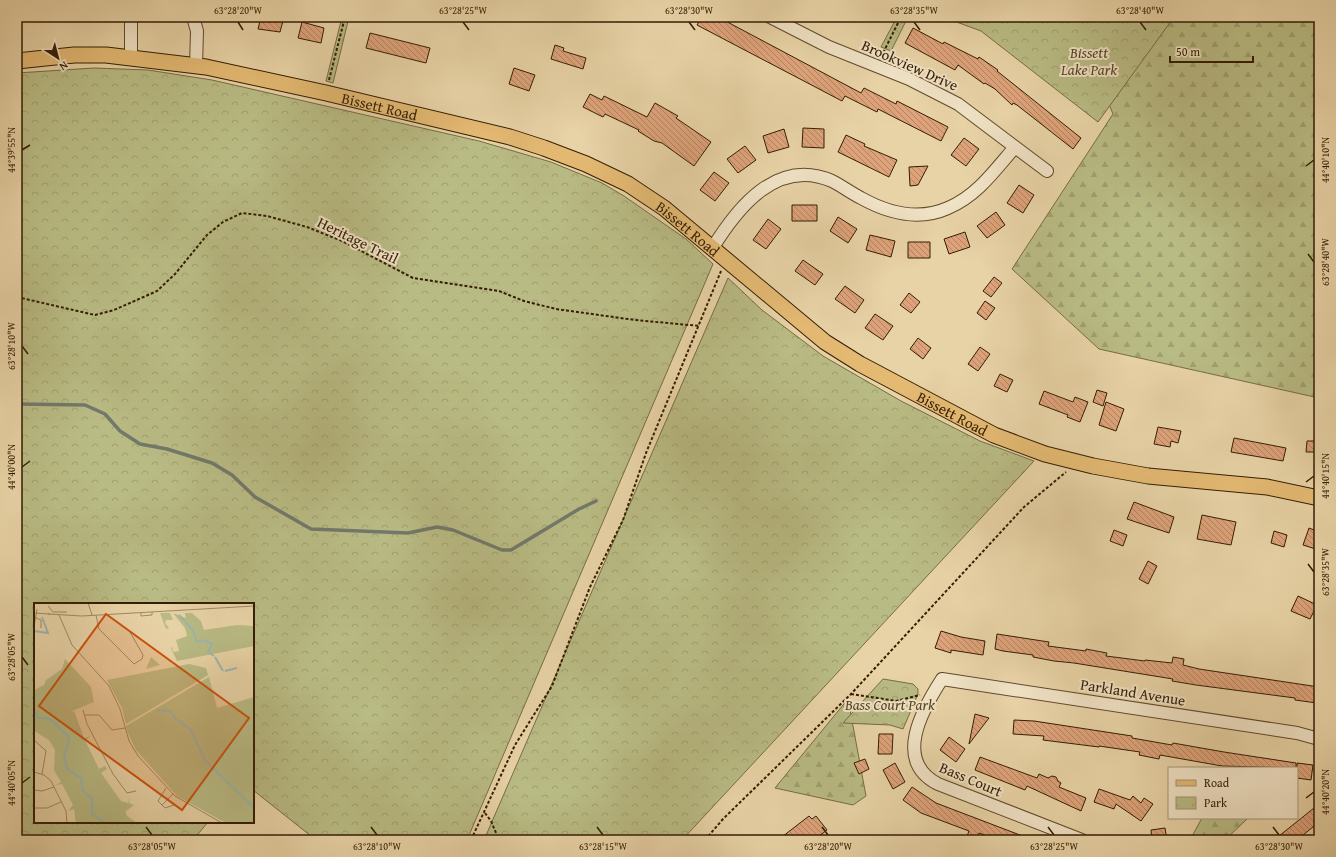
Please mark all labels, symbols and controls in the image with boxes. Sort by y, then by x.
text: 63°28'20"W [214,3,262,18]
text: 63°28'25"W [439,3,487,18]
text: 63°28'30"W [665,3,713,18]
text: 63°28'35"W [890,3,938,18]
text: 63°28'40"W [1116,3,1164,18]
street label: Brookview Drive [858,34,962,96]
north arrow [38,38,78,78]
scale bar [1170,38,1253,64]
park label: Bissett Lake Park [1060,42,1117,80]
text: 50 m [1176,43,1200,60]
text: N [56,57,72,75]
street label: Bissett Road [340,87,420,125]
text: 44°39'55"N [4,127,19,173]
text: 44°40'10"N [1318,137,1333,183]
street label: Bissett Road [652,195,725,261]
street label: Heritage Trail [314,211,402,269]
text: 63°28'40"W [1318,238,1333,286]
text: 63°28'10"W [4,322,19,370]
street label: Bissett Road [914,386,991,440]
text: 44°40'00"N [4,444,19,490]
text: 44°40'15"N [1318,453,1333,499]
text: 63°28'35"W [1318,548,1333,596]
inset map [34,603,254,823]
text: 63°28'05"W [4,633,19,681]
street label: Parkland Avenue [1079,673,1187,711]
park label: Bass Court Park [844,694,935,715]
street label: Bass Court [936,756,1006,802]
text: 44°40'05"N [4,760,19,806]
legend [1168,767,1298,819]
text: 44°40'20"N [1318,769,1333,815]
text: Road [1204,774,1230,791]
text: Park [1204,794,1228,811]
text: 63°28'05"W [128,839,176,854]
text: 63°28'10"W [353,839,401,854]
text: 63°28'15"W [579,839,627,854]
text: 63°28'20"W [804,839,852,854]
text: 63°28'25"W [1030,839,1078,854]
text: 63°28'30"W [1255,839,1303,854]

